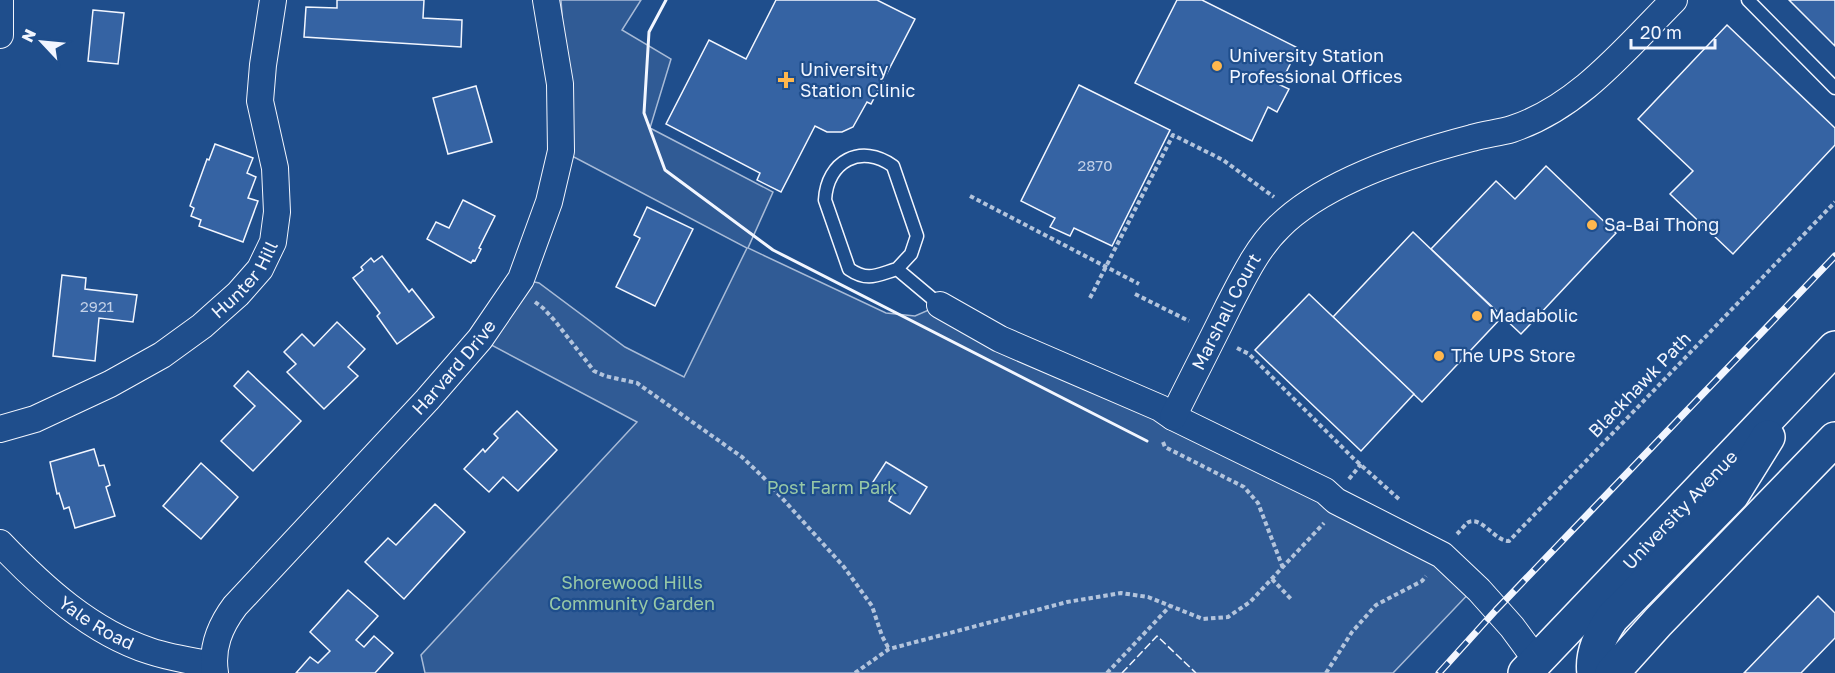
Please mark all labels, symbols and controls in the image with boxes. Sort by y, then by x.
north arrow [12,12,72,72]
scale bar [1631,12,1715,50]
text: 20 m [1640,21,1682,43]
text: N [17,26,40,45]
place label: University Station Professional Offices [1229,44,1403,87]
place label: University Station Clinic [800,58,915,101]
marker: University Station Professional Offices [1210,59,1224,73]
marker: University Station Clinic [777,71,795,89]
house number: 2870 [1077,156,1113,174]
place label: Sa-Bai Thong [1604,213,1719,235]
marker: Sa-Bai Thong [1585,218,1599,232]
street label: Hunter Hill [206,237,282,322]
street label: Marshall Court [1186,249,1265,373]
house number: 2921 [80,297,114,315]
place label: Madabolic [1489,304,1578,326]
marker: Madabolic [1470,309,1484,323]
street label: Harvard Drive [407,315,500,419]
street label: Blackhawk Path [1583,327,1695,442]
place label: The UPS Store [1451,344,1576,366]
marker: The UPS Store [1432,349,1446,363]
street label: University Avenue [1618,445,1742,574]
park label: Post Farm Park [767,476,897,498]
park label: Shorewood Hills Community Garden [549,571,715,614]
street label: Yale Road [55,591,138,654]

